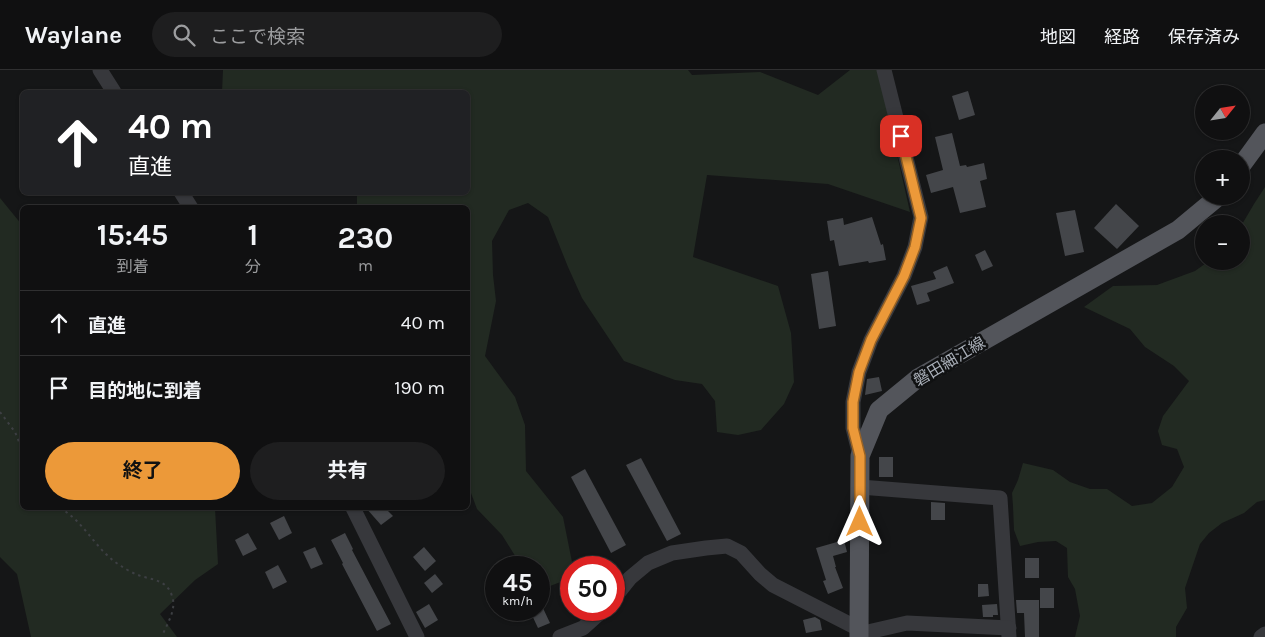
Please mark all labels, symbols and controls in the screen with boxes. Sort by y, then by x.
search box [152,12,502,57]
text: Waylane [25,21,122,49]
icon: search [170,21,198,49]
text: ここで検索 [210,26,305,48]
text: 地図 [1040,26,1076,48]
text: 経路 [1104,26,1140,48]
text: 保存済み [1168,26,1240,48]
north arrow [1195,85,1250,140]
map controls [1195,85,1250,270]
text: 40 m [128,106,213,147]
icon: ahead [45,110,110,175]
pin [880,115,922,157]
icon: arrive [887,122,915,150]
button: + [1195,150,1250,205]
text: 直進 [128,154,172,180]
button: − [1195,215,1250,270]
text: 15:45 [97,217,168,253]
text: 1 [248,217,258,253]
text: 230 [338,220,393,256]
text: m [358,256,373,275]
text: 到着 [116,257,148,276]
text: 分 [245,257,261,276]
icon: ahead [45,309,73,337]
text: 40 m [401,312,445,334]
text: 直進 [88,315,126,337]
street label: 磐田細江線 [910,333,988,390]
icon: arrive [45,374,73,402]
text: 190 m [394,377,445,399]
text: 目的地に到着 [88,380,202,402]
button: 終了 [45,442,240,500]
button: 共有 [250,442,445,500]
position arrow [833,495,885,547]
speed limit sign: 50 [560,556,625,621]
text: 45 [503,568,532,597]
text: km/h [502,594,533,608]

